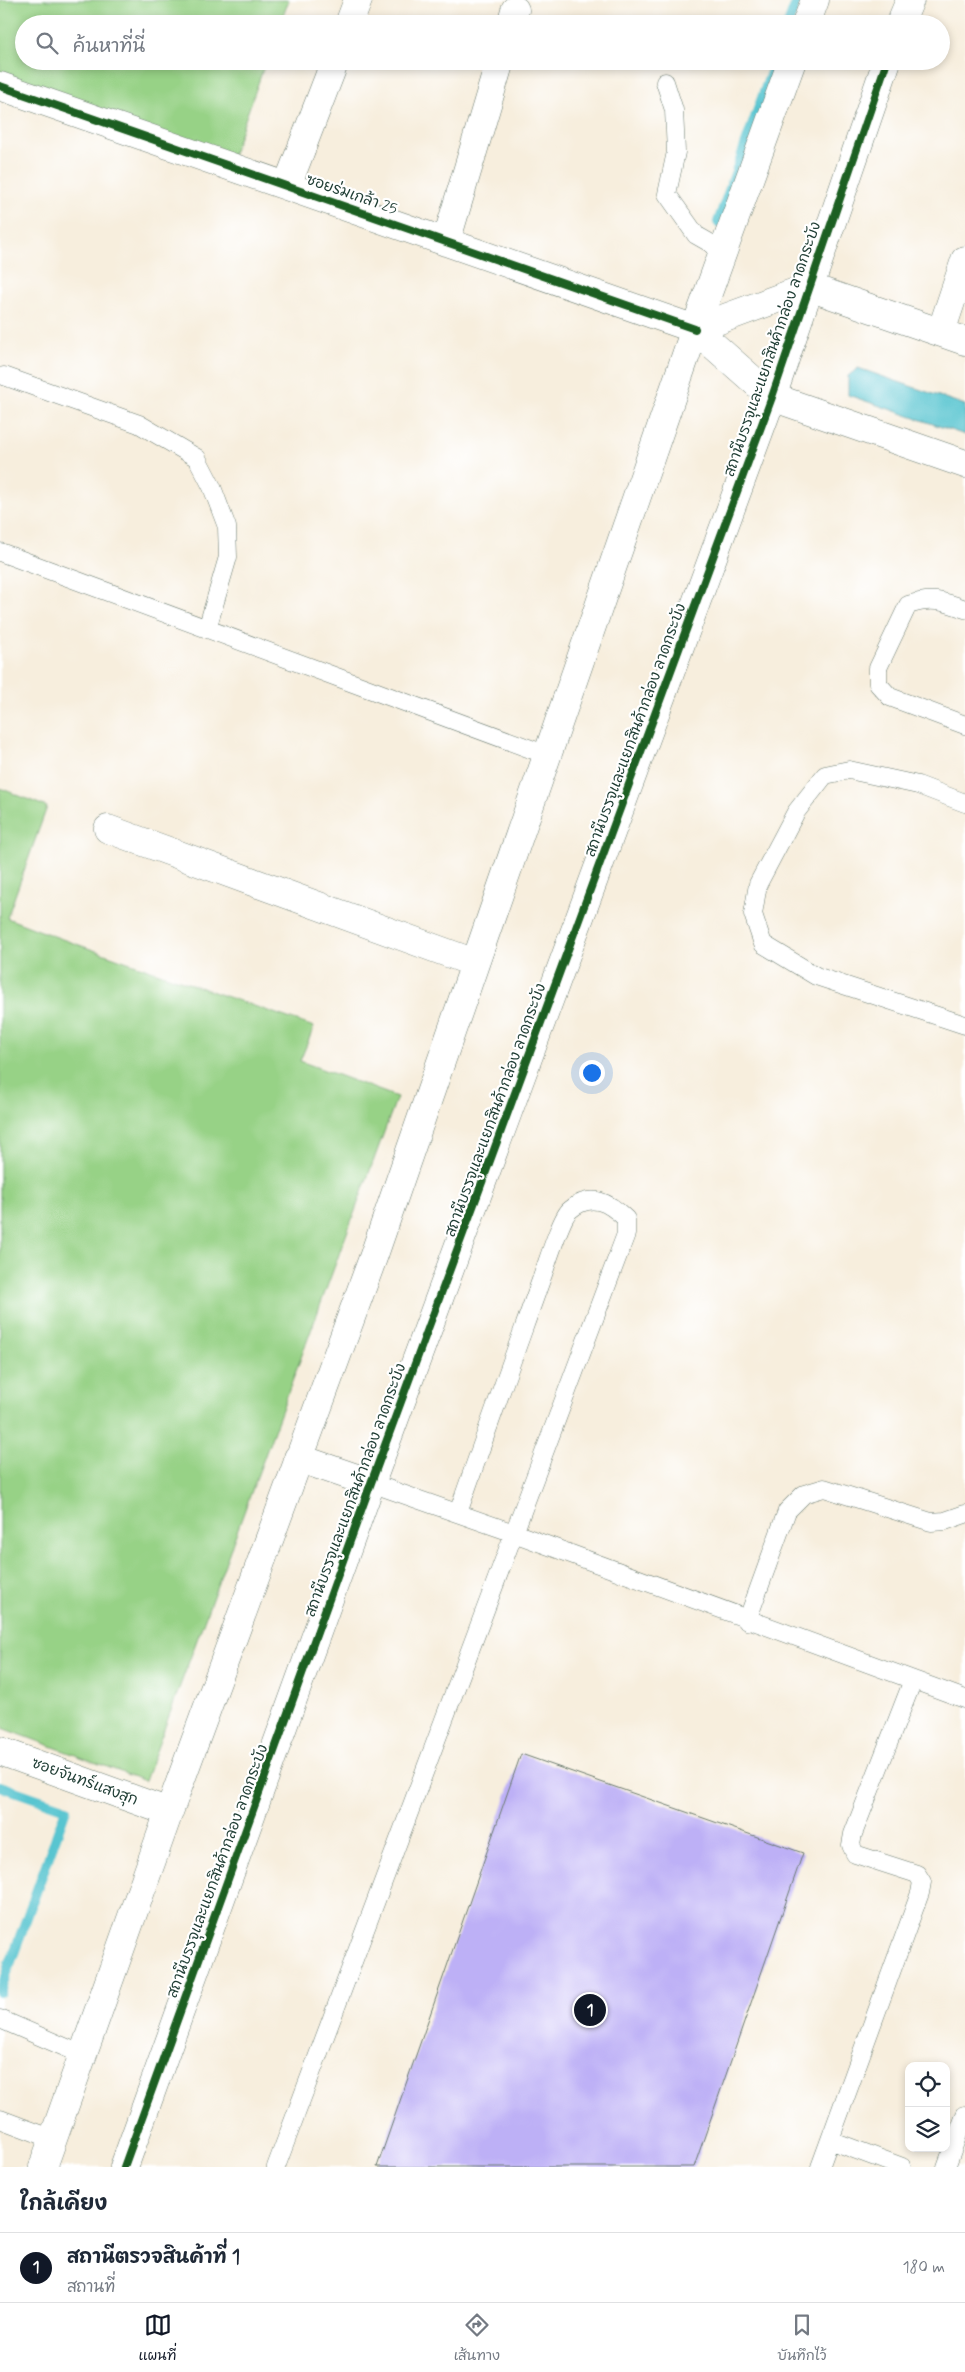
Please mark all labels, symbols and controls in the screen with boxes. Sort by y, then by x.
search box [15,15,950,70]
icon: search [33,29,61,57]
text: ค้นหาที่นี่ [73,34,145,59]
street label: ซอยร่มเกล้า 25 [303,169,400,220]
street label: สถานีบรรจุและแยกสินค้ากล่อง ลาดกระบัง [719,219,826,480]
street label: สถานีบรรจุและแยกสินค้ากล่อง ลาดกระบัง [580,600,691,860]
street label: สถานีบรรจุและแยกสินค้ากล่อง ลาดกระบัง [440,980,551,1240]
your location [579,1060,605,1086]
street label: สถานีบรรจุและแยกสินค้ากล่อง ลาดกระบัง [300,1360,411,1620]
street label: สถานีบรรจุและแยกสินค้ากล่อง ลาดกระบัง [162,1741,273,2001]
street label: ซอยจันทร์แสงสุก [29,1752,141,1810]
pin: 1 [574,1991,606,2029]
map controls [905,2062,950,2152]
button: locate [905,2062,950,2107]
button: layers [905,2107,950,2152]
text: ใกล้เคียง [20,2190,107,2218]
text: สถานีตรวจสินค้าที่ 1 [67,2245,240,2270]
text: 1 [32,2257,40,2278]
text: 180 m [902,2257,945,2278]
text: สถานที่ [67,2277,115,2298]
tab: แผนที่ [139,2311,176,2365]
tab: เส้นทาง [454,2311,500,2365]
tab: บันทึกไว้ [777,2311,826,2365]

